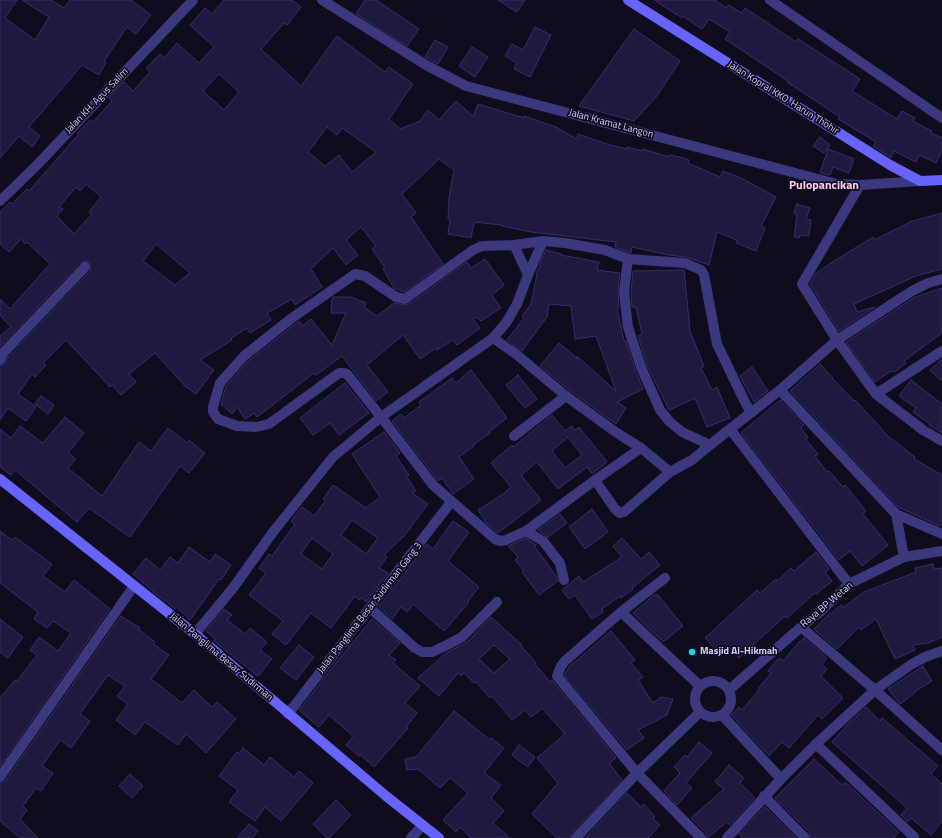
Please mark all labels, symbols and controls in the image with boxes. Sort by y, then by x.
street label: Jalan Kopral KKO. Harun Thohir [725,59,841,137]
street label: Jalan KH. Agus Salim [63,66,131,136]
street label: Jalan Kramat Langon [567,107,655,141]
district label: Pulopancikan [789,179,859,193]
street label: Jalan Panglima Besar Sudirman Gang 3 [315,540,425,676]
street label: Raya BP Wetan [798,580,856,630]
street label: Jalan Panglima Besar Sudirman [167,610,275,704]
place label: Masjid Al-Hikmah [700,646,778,658]
marker: Masjid Al-Hikmah [687,647,697,657]

